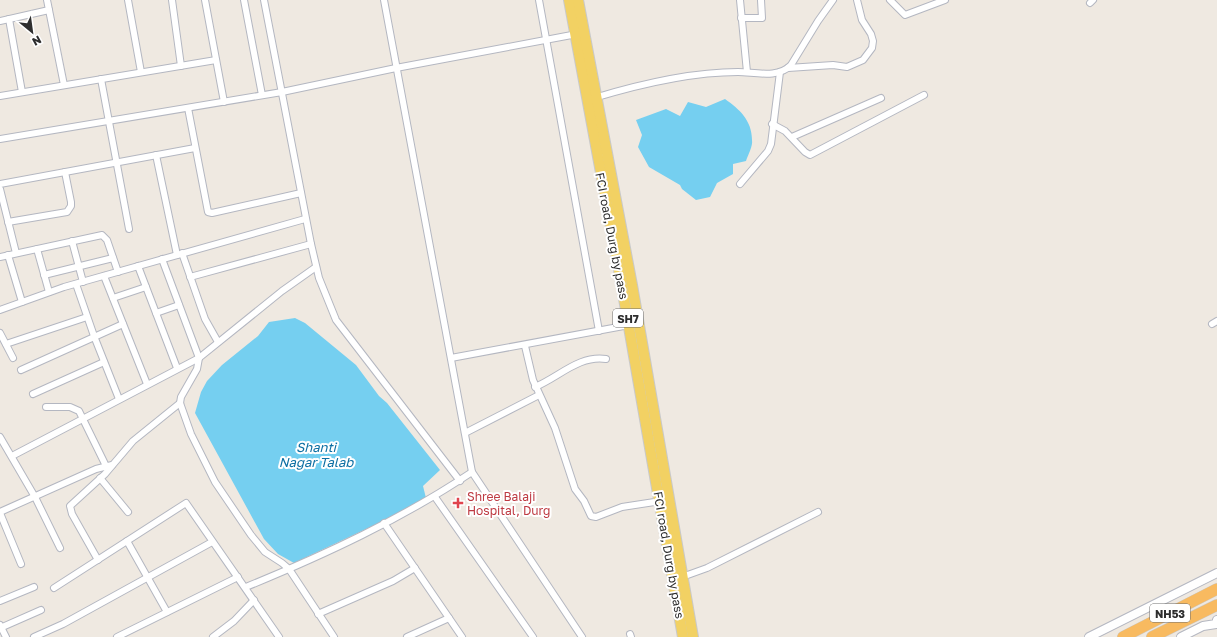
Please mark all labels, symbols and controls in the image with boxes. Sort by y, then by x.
north arrow [12,12,52,52]
text: N [30,33,44,49]
street label: FCI road, Durg by pass [592,171,632,301]
road number: SH7 [613,309,643,327]
water label: Shanti Nagar Talab [279,439,354,470]
place label: Shree Balaji Hospital, Durg [467,489,551,518]
street label: FCI road, Durg by pass [650,490,688,620]
marker: Shree Balaji Hospital, Durg [452,497,464,509]
road number: NH53 [1150,604,1190,622]

